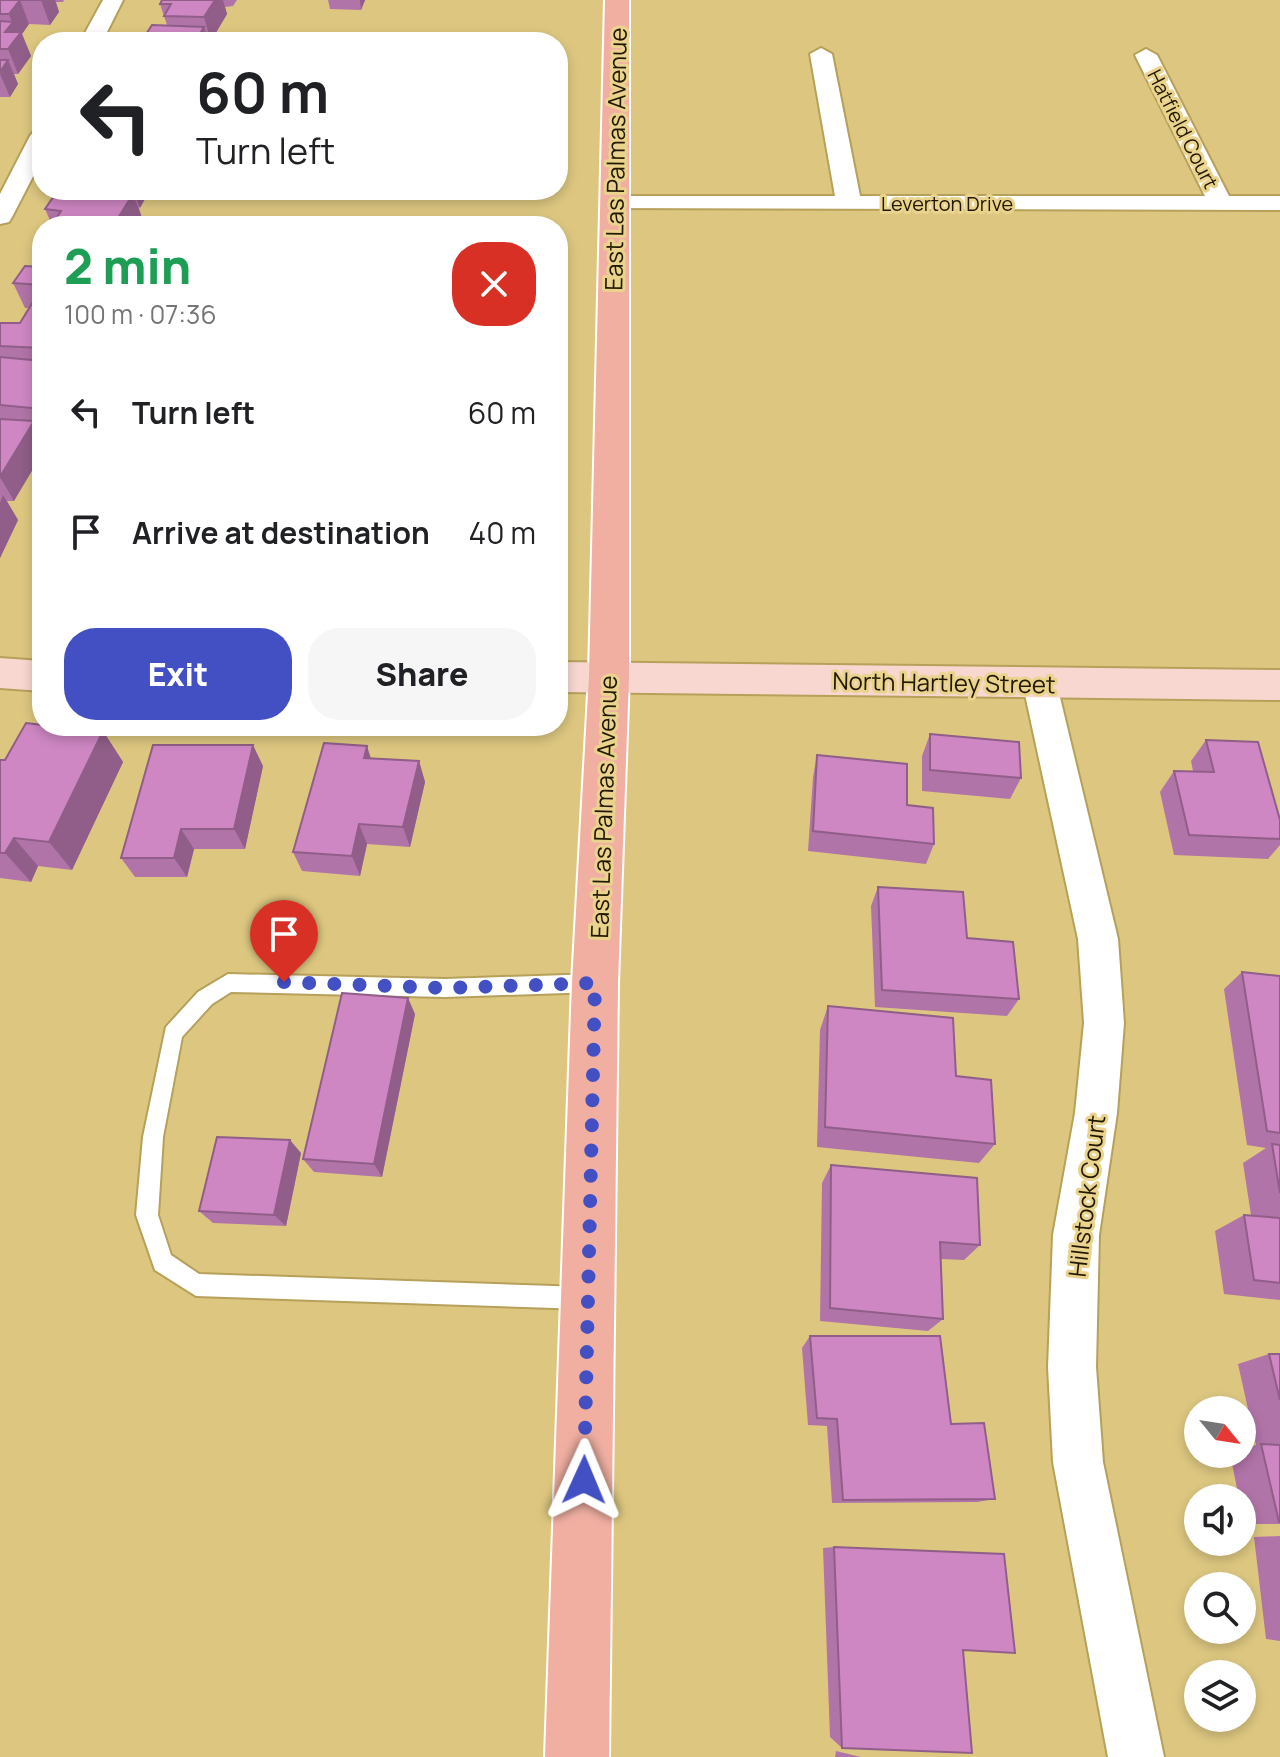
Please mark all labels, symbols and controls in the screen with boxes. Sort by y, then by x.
street label: East Las Palmas Avenue [596,27,634,291]
text: 60 m [196,53,329,130]
icon: left [64,64,168,168]
street label: Hatfield Court [1141,65,1225,193]
text: Turn left [196,126,335,175]
street label: Leverton Drive [881,190,1013,217]
text: 2 min [64,233,191,298]
button: close [452,242,536,326]
text: 100 m · 07:36 [64,296,217,332]
icon: left [64,390,108,434]
text: Turn left [132,392,255,433]
text: 60 m [468,392,536,433]
icon: arrive [64,510,108,554]
text: Arrive at destination [132,512,430,553]
text: 40 m [469,512,536,553]
button: Exit [64,628,292,720]
button: Share [308,628,536,720]
street label: North Hartley Street [832,664,1056,700]
street label: East Las Palmas Avenue [582,675,624,939]
pin [250,900,318,982]
icon: arrive [262,912,306,956]
street label: Hillstock Court [1060,1113,1112,1279]
north arrow [1184,1396,1256,1468]
map controls [1184,1396,1256,1732]
position arrow [542,1438,626,1522]
button: sound [1184,1484,1256,1556]
button: search [1184,1572,1256,1644]
button: layers [1184,1660,1256,1732]

